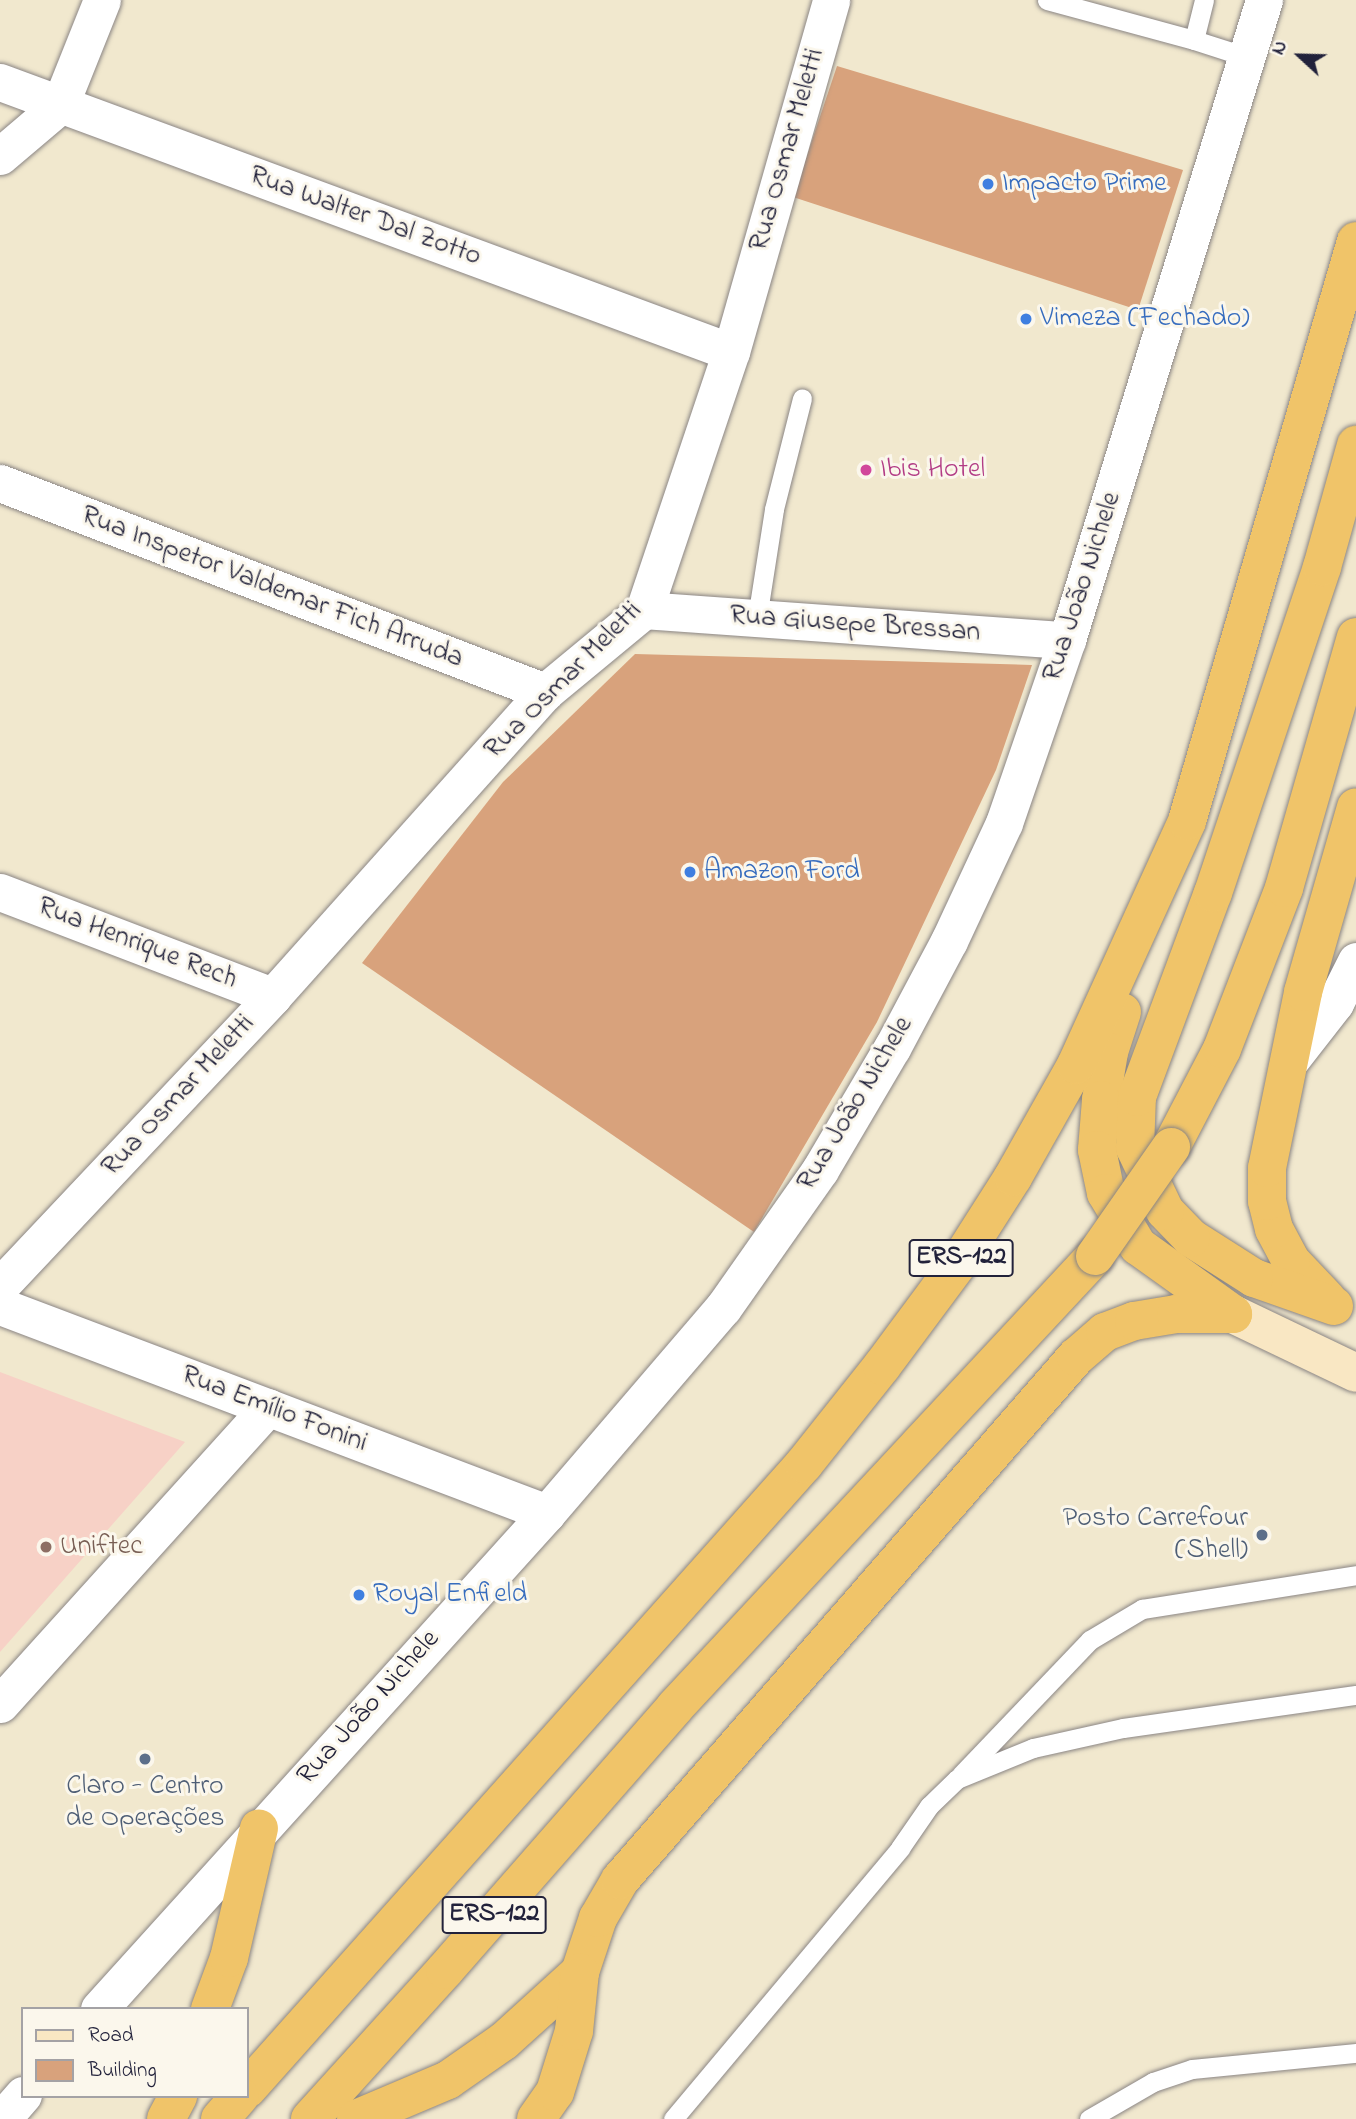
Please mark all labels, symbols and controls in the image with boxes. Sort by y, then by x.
north arrow [1265,21,1335,91]
text: N [1265,37,1295,59]
street label: Rua Osmar Meletti [743,45,833,255]
street label: Rua Walter Dal Zotto [245,160,485,274]
place label: Impacto Prime [1002,167,1167,201]
marker: Impacto Prime [980,176,996,192]
place label: Vimeza (Fechado) [1040,302,1250,336]
marker: Vimeza (Fechado) [1018,311,1034,327]
place label: Ibis Hotel [880,453,985,487]
marker: Ibis Hotel [858,462,874,478]
street label: Rua João Nichele [1037,488,1129,686]
street label: Rua Inspetor Valdemar Fich Arruda [76,499,468,677]
street label: Rua Osmar Meletti [478,595,650,767]
street label: Rua Giusepe Bressan [729,599,981,651]
place label: Amazon Ford [704,855,860,889]
marker: Amazon Ford [682,864,698,880]
street label: Rua Henrique Rech [33,891,241,997]
street label: Rua Osmar Meletti [95,1008,263,1184]
street label: Rua João Nichele [791,1011,921,1197]
road number: ERS-122 [908,1236,1014,1280]
street label: Rua Emílio Fonini [176,1359,372,1461]
place label: Posto Carrefour (Shell) [1063,1502,1248,1568]
marker: Posto Carrefour (Shell) [1254,1527,1270,1543]
place label: Uniftec [60,1530,143,1564]
marker: Uniftec [38,1539,54,1555]
place label: Royal Enfield [373,1578,527,1612]
marker: Royal Enfield [351,1587,367,1603]
street label: Rua João Nichele [291,1624,447,1792]
marker: Claro - Centro de Operações [137,1751,153,1767]
place label: Claro - Centro de Operações [65,1770,225,1836]
road number: ERS-122 [442,1892,546,1938]
legend [21,2007,248,2098]
text: Road [88,2021,134,2051]
text: Building [88,2056,157,2086]

